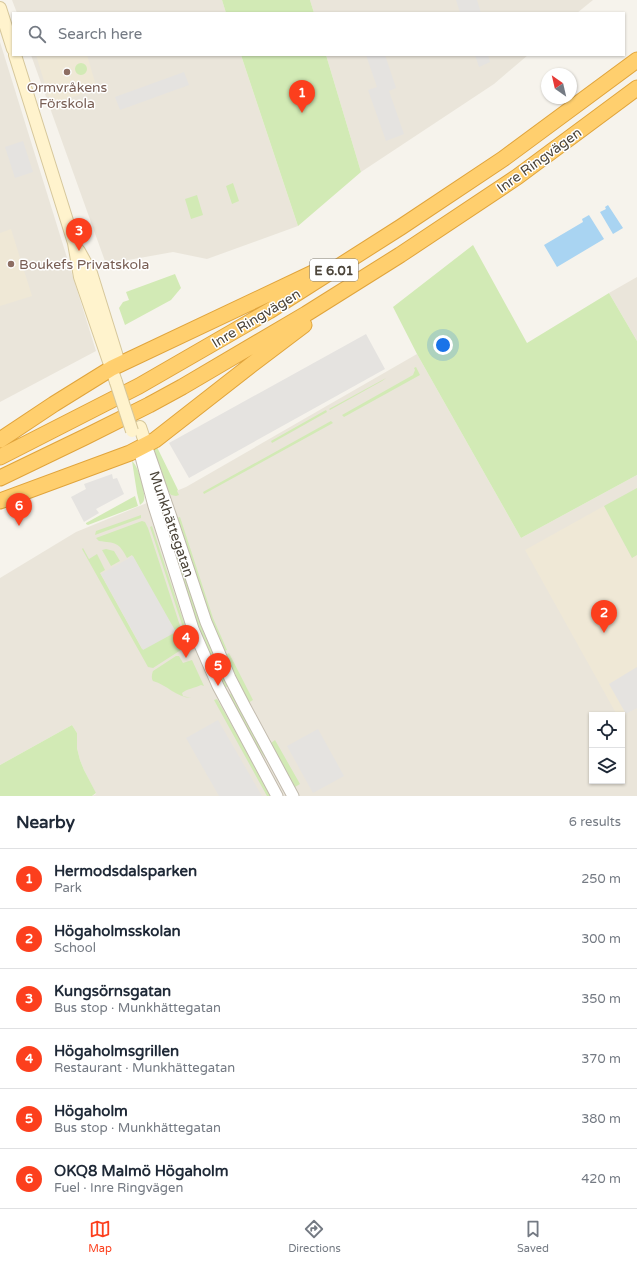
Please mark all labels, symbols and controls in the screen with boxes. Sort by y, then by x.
search box [12,12,625,56]
icon: search [26,23,48,45]
text: Search here [58,25,142,43]
marker: Ormvråkens Förskola [62,67,72,77]
north arrow [541,68,577,104]
place label: Ormvråkens Förskola [27,79,108,112]
pin: 1 [289,80,315,113]
street label: Inre Ringvägen [494,124,585,197]
pin: 3 [66,218,92,251]
place label: Boukefs Privatskola [19,256,149,273]
marker: Boukefs Privatskola [6,259,16,269]
road number: E 6.01 [310,259,358,281]
street label: Inre Ringvägen [209,285,304,352]
your location [433,335,453,355]
street label: Munkhättegatan [145,469,198,579]
pin: 6 [6,493,32,526]
pin: 2 [591,600,617,633]
pin: 4 [173,625,199,658]
pin: 5 [205,653,231,686]
map controls [589,712,625,784]
button: locate [589,712,625,748]
button: layers [589,748,625,784]
text: Nearby [16,812,75,833]
text: 6 results [569,814,621,830]
text: Hermodsdalsparken [54,862,197,880]
text: 1 [25,871,33,887]
text: 250 m [581,871,621,887]
text: Park [54,880,82,896]
text: Högaholmsskolan [54,922,181,940]
text: 2 [25,931,33,947]
text: 300 m [581,931,621,947]
text: School [54,940,96,956]
text: Kungsörnsgatan [54,982,171,1000]
text: 3 [25,991,33,1007]
text: 350 m [581,991,621,1007]
text: Bus stop · Munkhättegatan [54,1000,221,1016]
text: Högaholmsgrillen [54,1042,179,1060]
text: 4 [25,1051,33,1067]
text: 370 m [581,1051,621,1067]
text: Restaurant · Munkhättegatan [54,1060,235,1076]
text: Högaholm [54,1102,128,1120]
text: 5 [25,1111,33,1127]
text: 380 m [581,1111,621,1127]
text: Bus stop · Munkhättegatan [54,1120,221,1136]
text: OKQ8 Malmö Högaholm [54,1162,229,1180]
text: 6 [25,1171,33,1187]
text: 420 m [581,1171,621,1187]
text: Fuel · Inre Ringvägen [54,1180,183,1196]
tab: Map [88,1218,112,1255]
tab: Directions [288,1218,341,1255]
tab: Saved [517,1218,549,1255]

